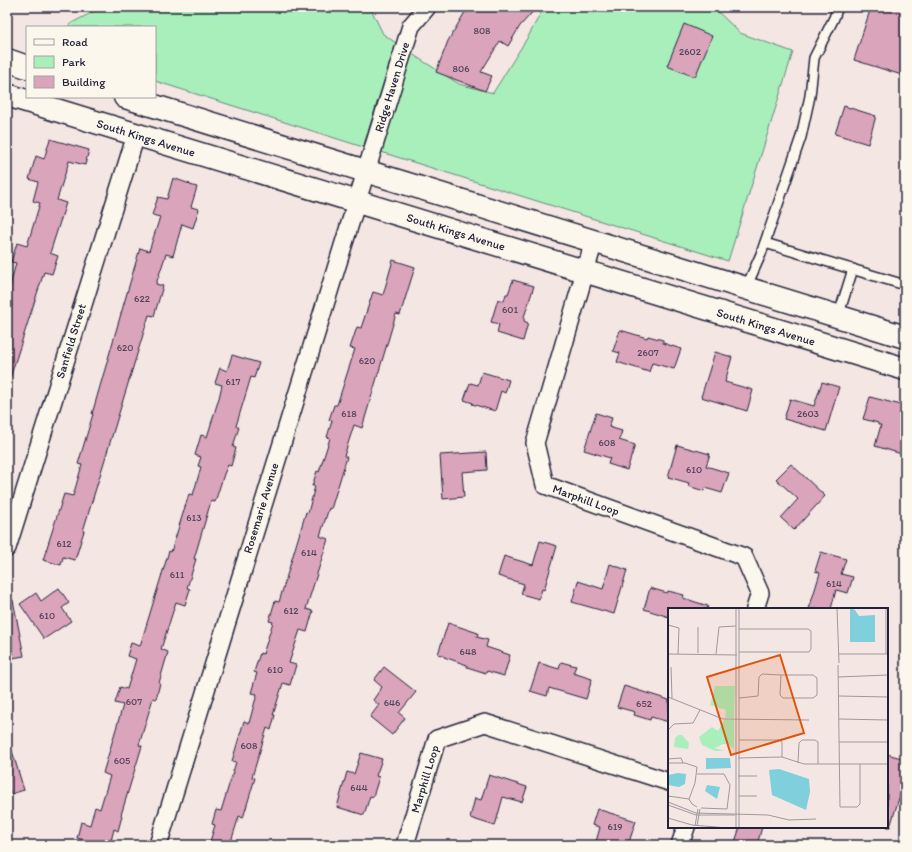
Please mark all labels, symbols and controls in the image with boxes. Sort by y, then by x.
house number: 808 [473,24,491,37]
legend [26,26,156,98]
text: Road [62,35,88,49]
street label: Ridge Haven Drive [372,40,412,134]
house number: 2602 [679,45,702,58]
text: Park [62,55,86,69]
house number: 806 [453,62,469,75]
text: Building [62,75,106,89]
street label: South Kings Avenue [95,116,197,160]
street label: South Kings Avenue [405,210,507,254]
house number: 622 [134,292,151,305]
street label: Sanfield Street [53,301,89,380]
house number: 601 [502,303,518,316]
street label: South Kings Avenue [715,305,817,349]
house number: 620 [117,341,133,354]
house number: 2607 [637,346,659,359]
house number: 620 [359,354,375,367]
house number: 617 [226,375,240,388]
house number: 618 [341,407,357,420]
house number: 2603 [797,407,820,420]
house number: 608 [599,436,616,449]
street label: Rosemarie Avenue [241,461,282,555]
house number: 610 [686,463,702,476]
street label: Marphill Loop [551,481,621,519]
house number: 613 [186,511,202,524]
house number: 612 [56,537,72,550]
house number: 614 [301,546,317,559]
house number: 611 [170,568,185,581]
house number: 614 [826,577,842,590]
house number: 612 [283,604,299,617]
inset map [668,608,888,828]
house number: 610 [39,609,55,622]
house number: 648 [460,645,477,658]
house number: 610 [267,663,283,676]
house number: 607 [126,695,142,708]
house number: 646 [384,696,400,709]
house number: 652 [636,697,653,710]
house number: 608 [241,739,258,752]
street label: Marphill Loop [408,743,442,815]
house number: 605 [114,754,130,767]
house number: 644 [350,781,368,794]
house number: 619 [607,820,623,833]

